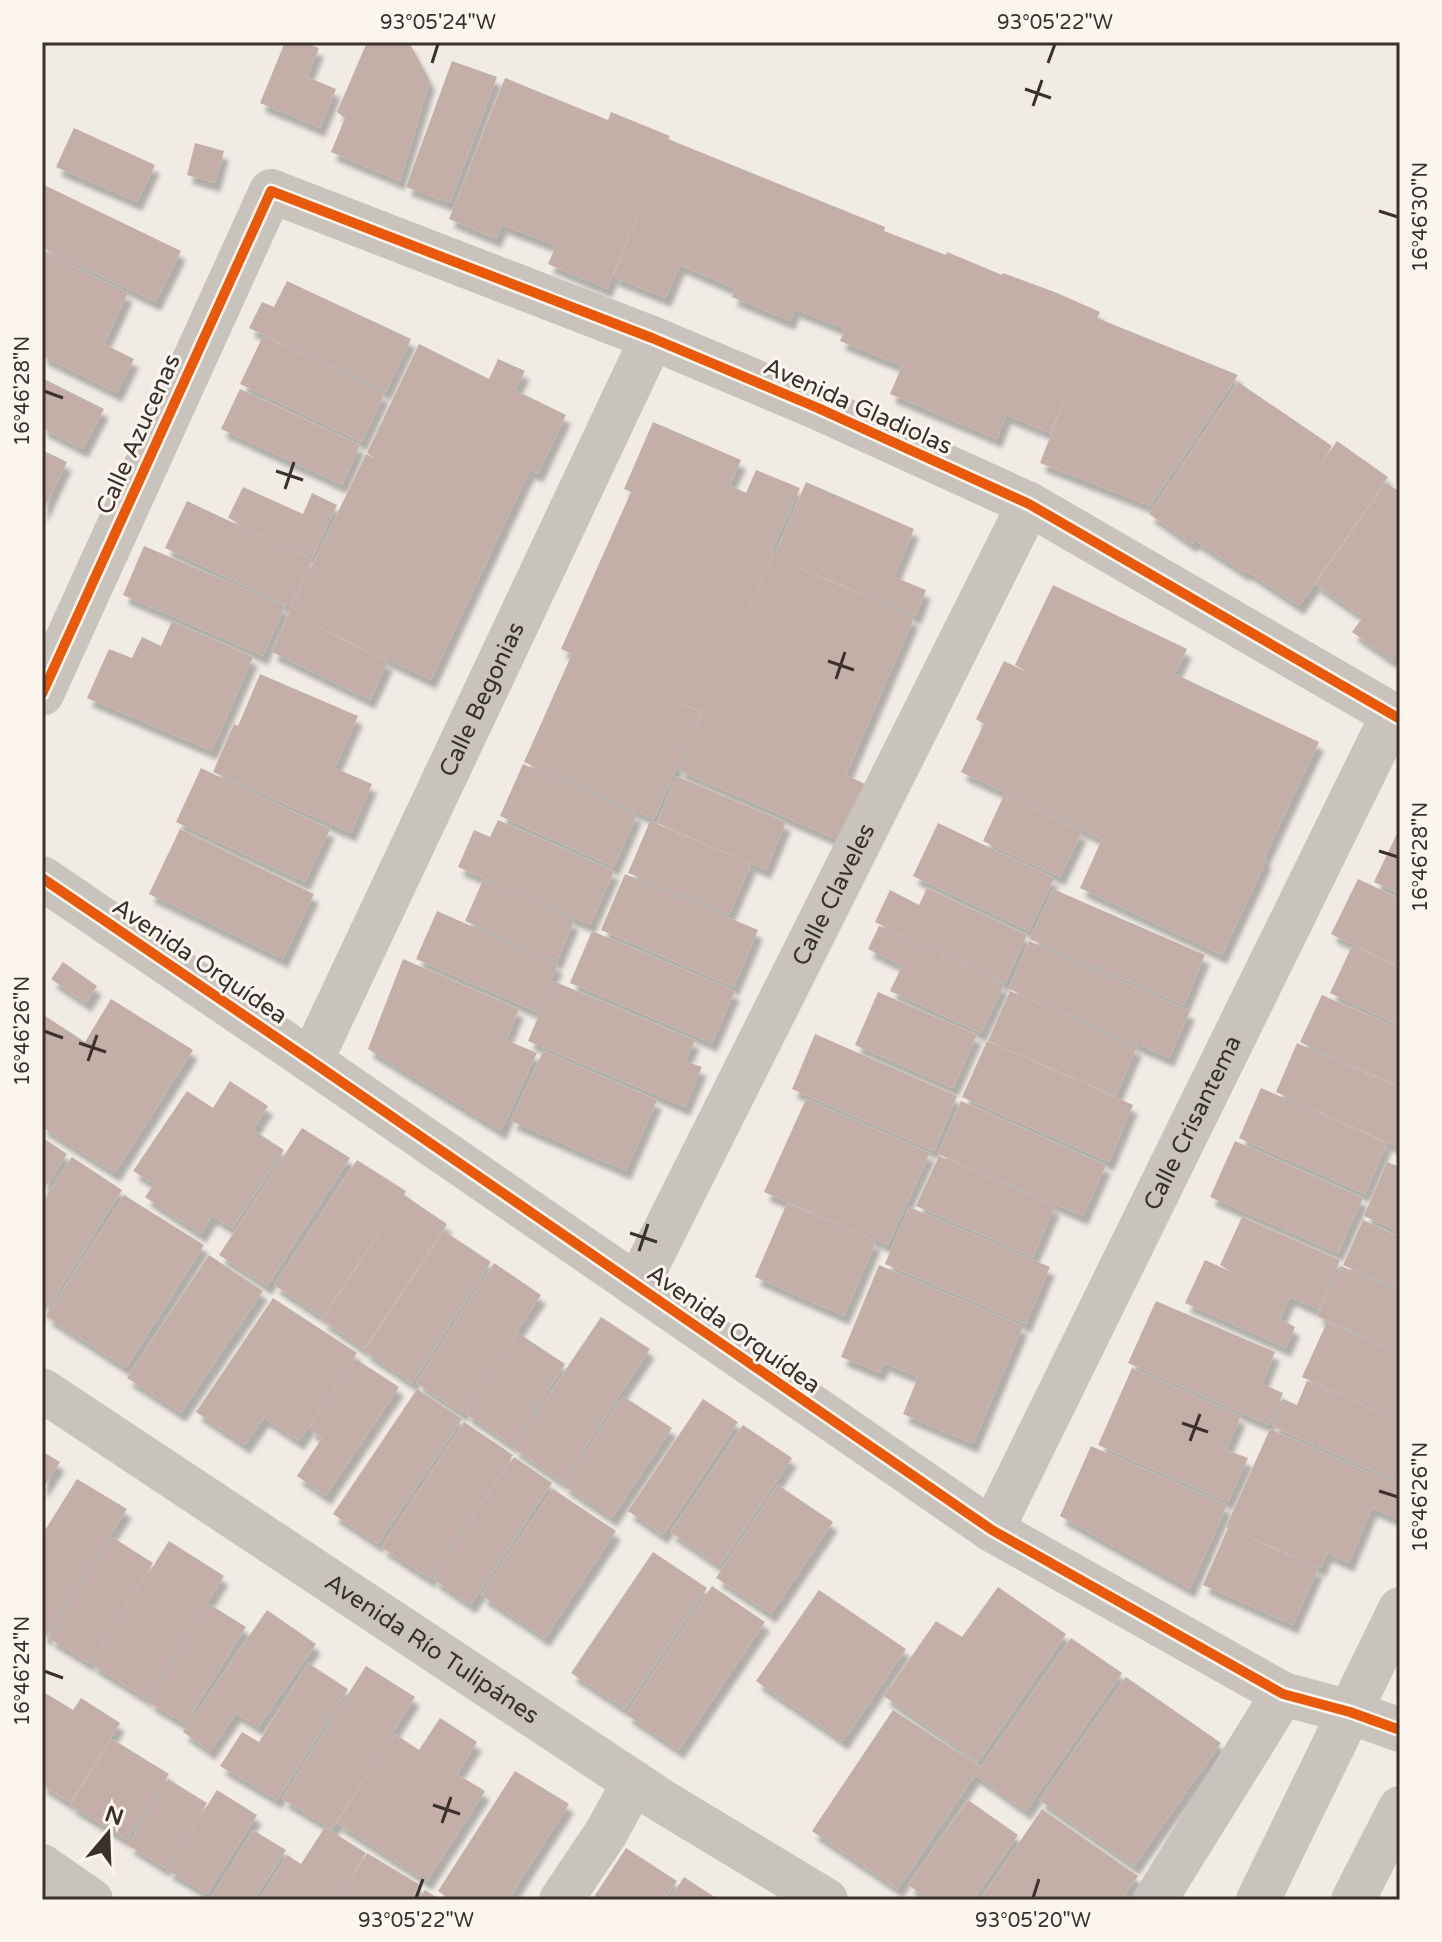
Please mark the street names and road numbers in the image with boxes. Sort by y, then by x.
street label: Calle Azucenas [90,350,187,519]
street label: Avenida Gladiolas [759,352,956,461]
street label: Calle Begonias [433,618,531,781]
street label: Calle Claveles [786,819,881,971]
street label: Avenida Orquídea [107,892,293,1031]
street label: Calle Crisantema [1138,1031,1248,1215]
street label: Avenida Orquídea [642,1259,826,1400]
street label: Avenida Río Tulipánes [319,1568,544,1730]

